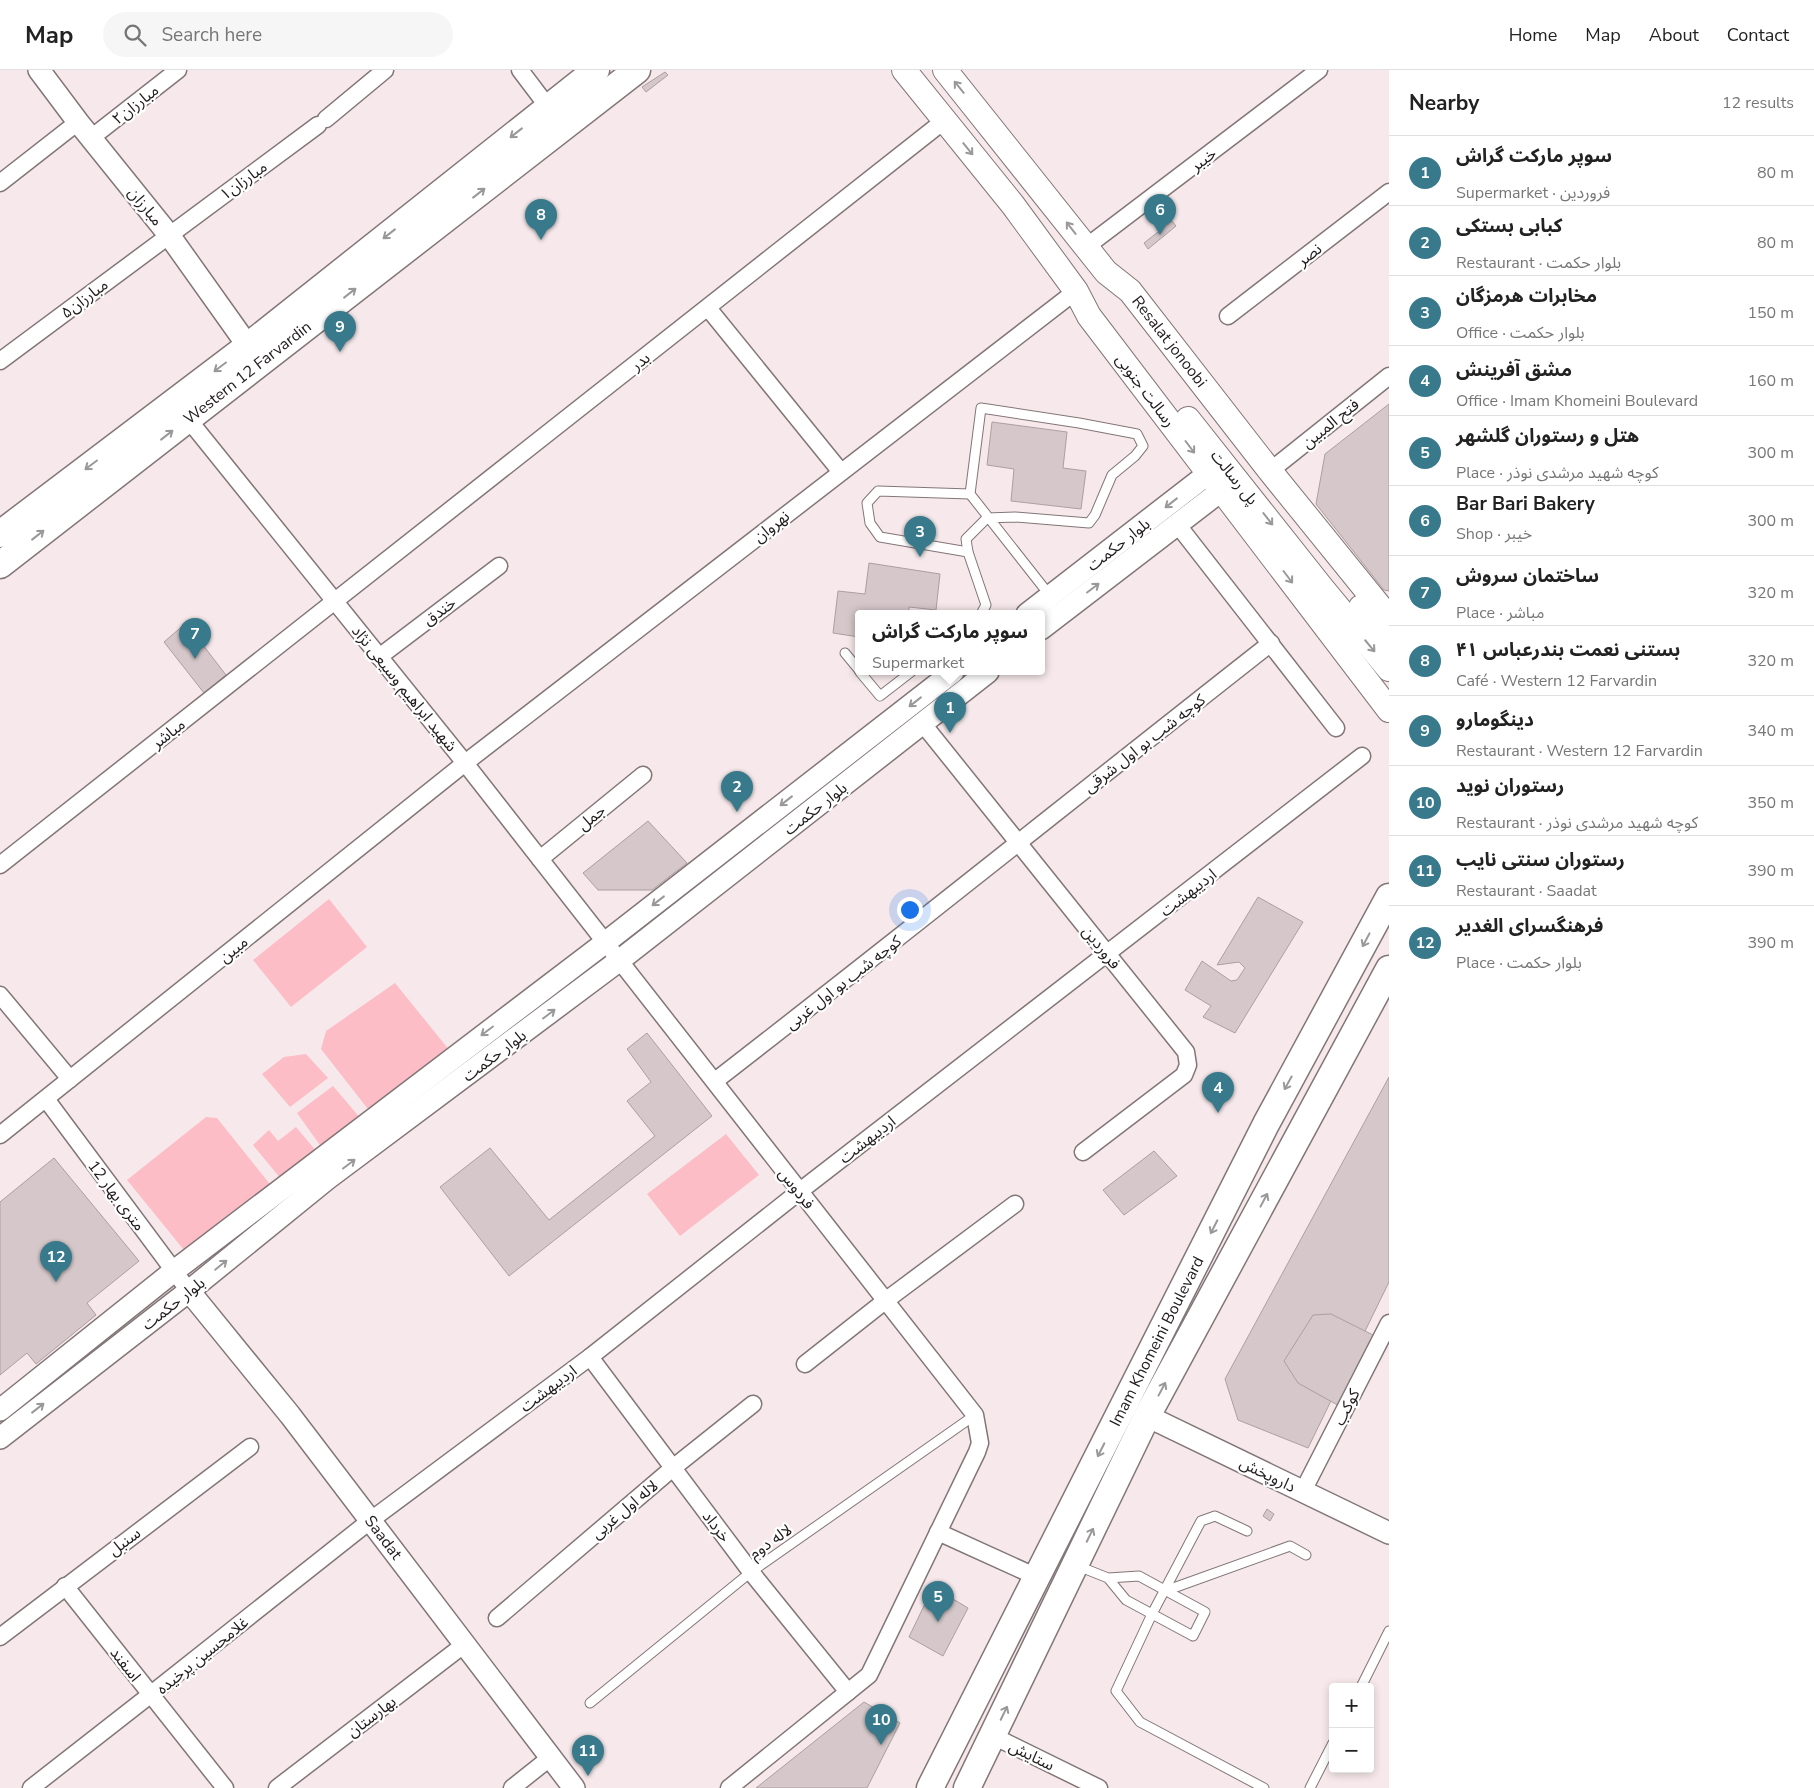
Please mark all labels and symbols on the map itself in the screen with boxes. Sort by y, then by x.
street label: مبارزان۲ [108,80,164,130]
one-way arrow [953,81,964,94]
one-way arrow [510,127,523,138]
one-way arrow [962,142,973,155]
street label: خیبر [1185,143,1221,177]
street label: مبارزان۱ [215,156,272,206]
street label: مبارزان [123,182,168,231]
one-way arrow [472,188,486,198]
pin: 6 [1144,194,1176,235]
pin: 8 [525,199,557,240]
one-way arrow [1065,222,1076,235]
one-way arrow [383,228,396,239]
street label: نصر [1292,238,1327,272]
street label: مبارزان۵ [56,274,113,324]
one-way arrow [343,287,356,298]
street label: Resalat jonoobi [1126,291,1212,392]
pin: 9 [324,311,356,352]
street label: Western 12 Farvardin [179,316,316,430]
street label: بدر [626,347,655,377]
street label: رسالت جنوبی [1110,349,1180,432]
one-way arrow [214,361,227,372]
street label: فتح المبین [1297,394,1365,454]
one-way arrow [160,430,173,441]
one-way arrow [1184,440,1195,453]
street label: پل رسالت [1205,446,1263,510]
one-way arrow [84,460,98,470]
one-way arrow [1165,497,1178,508]
street label: نهروان [749,506,794,548]
one-way arrow [1263,512,1273,526]
street label: بلوار حکمت [1082,513,1155,576]
pin: 3 [904,516,936,557]
one-way arrow [32,530,45,541]
one-way arrow [1283,570,1293,584]
one-way arrow [1087,583,1100,594]
street label: خندق [419,592,461,631]
pin: 7 [179,618,211,659]
street label: شهید ابراهیم وسیعی نژاد [346,621,462,757]
one-way arrow [1364,639,1375,652]
street label: کوچه شب بو اول شرقی [1079,689,1210,798]
pin: 1 [934,692,966,733]
one-way arrow [909,696,922,707]
street label: مباشر [146,714,190,755]
pin: 2 [721,771,753,812]
street label: بلوار حکمت [779,777,852,840]
one-way arrow [780,796,793,807]
street label: جمل [573,800,610,836]
street label: اردیبهشت [1156,864,1222,922]
one-way arrow [651,896,665,906]
your location [897,897,923,923]
street label: فروردین [1077,921,1126,974]
street label: کوچه شب بو اول غربی [781,930,907,1035]
street label: مبین [214,931,253,968]
one-way arrow [1361,932,1370,947]
one-way arrow [542,1009,556,1019]
street label: بلوار حکمت [458,1025,531,1087]
one-way arrow [481,1026,494,1037]
pin: 4 [1202,1072,1234,1113]
one-way arrow [1283,1075,1292,1090]
street label: اردیبهشت [835,1111,901,1169]
street label: 12 متری بهار [82,1156,150,1235]
one-way arrow [342,1158,355,1169]
street label: فردوس [773,1163,819,1214]
one-way arrow [1260,1193,1269,1208]
one-way arrow [1209,1219,1218,1234]
pin: 12 [40,1241,72,1282]
street label: Imam Khomeini Boulevard [1104,1253,1209,1430]
one-way arrow [214,1259,227,1270]
street label: بلوار حکمت [137,1272,210,1335]
street label: اردیبهشت [516,1360,582,1418]
one-way arrow [1158,1382,1167,1397]
street label: کوکب [1328,1385,1366,1429]
one-way arrow [32,1403,45,1414]
one-way arrow [1096,1443,1106,1458]
street label: داروپخش [1236,1452,1299,1498]
street label: لاله اول غربی [586,1475,663,1544]
street label: خرداد [697,1506,735,1547]
street label: Saadat [359,1511,407,1565]
street label: لاله دوم [745,1519,797,1565]
street label: سنبل [104,1522,145,1561]
one-way arrow [1086,1528,1095,1543]
pin: 5 [922,1581,954,1622]
street label: غلامحسین پرخیده [152,1612,253,1700]
street label: اسفند [105,1643,146,1686]
street label: بهارستان [342,1691,401,1743]
pin: 10 [865,1704,897,1745]
one-way arrow [999,1705,1009,1720]
pin: 11 [572,1735,604,1776]
street label: ستایش [1005,1735,1058,1776]

